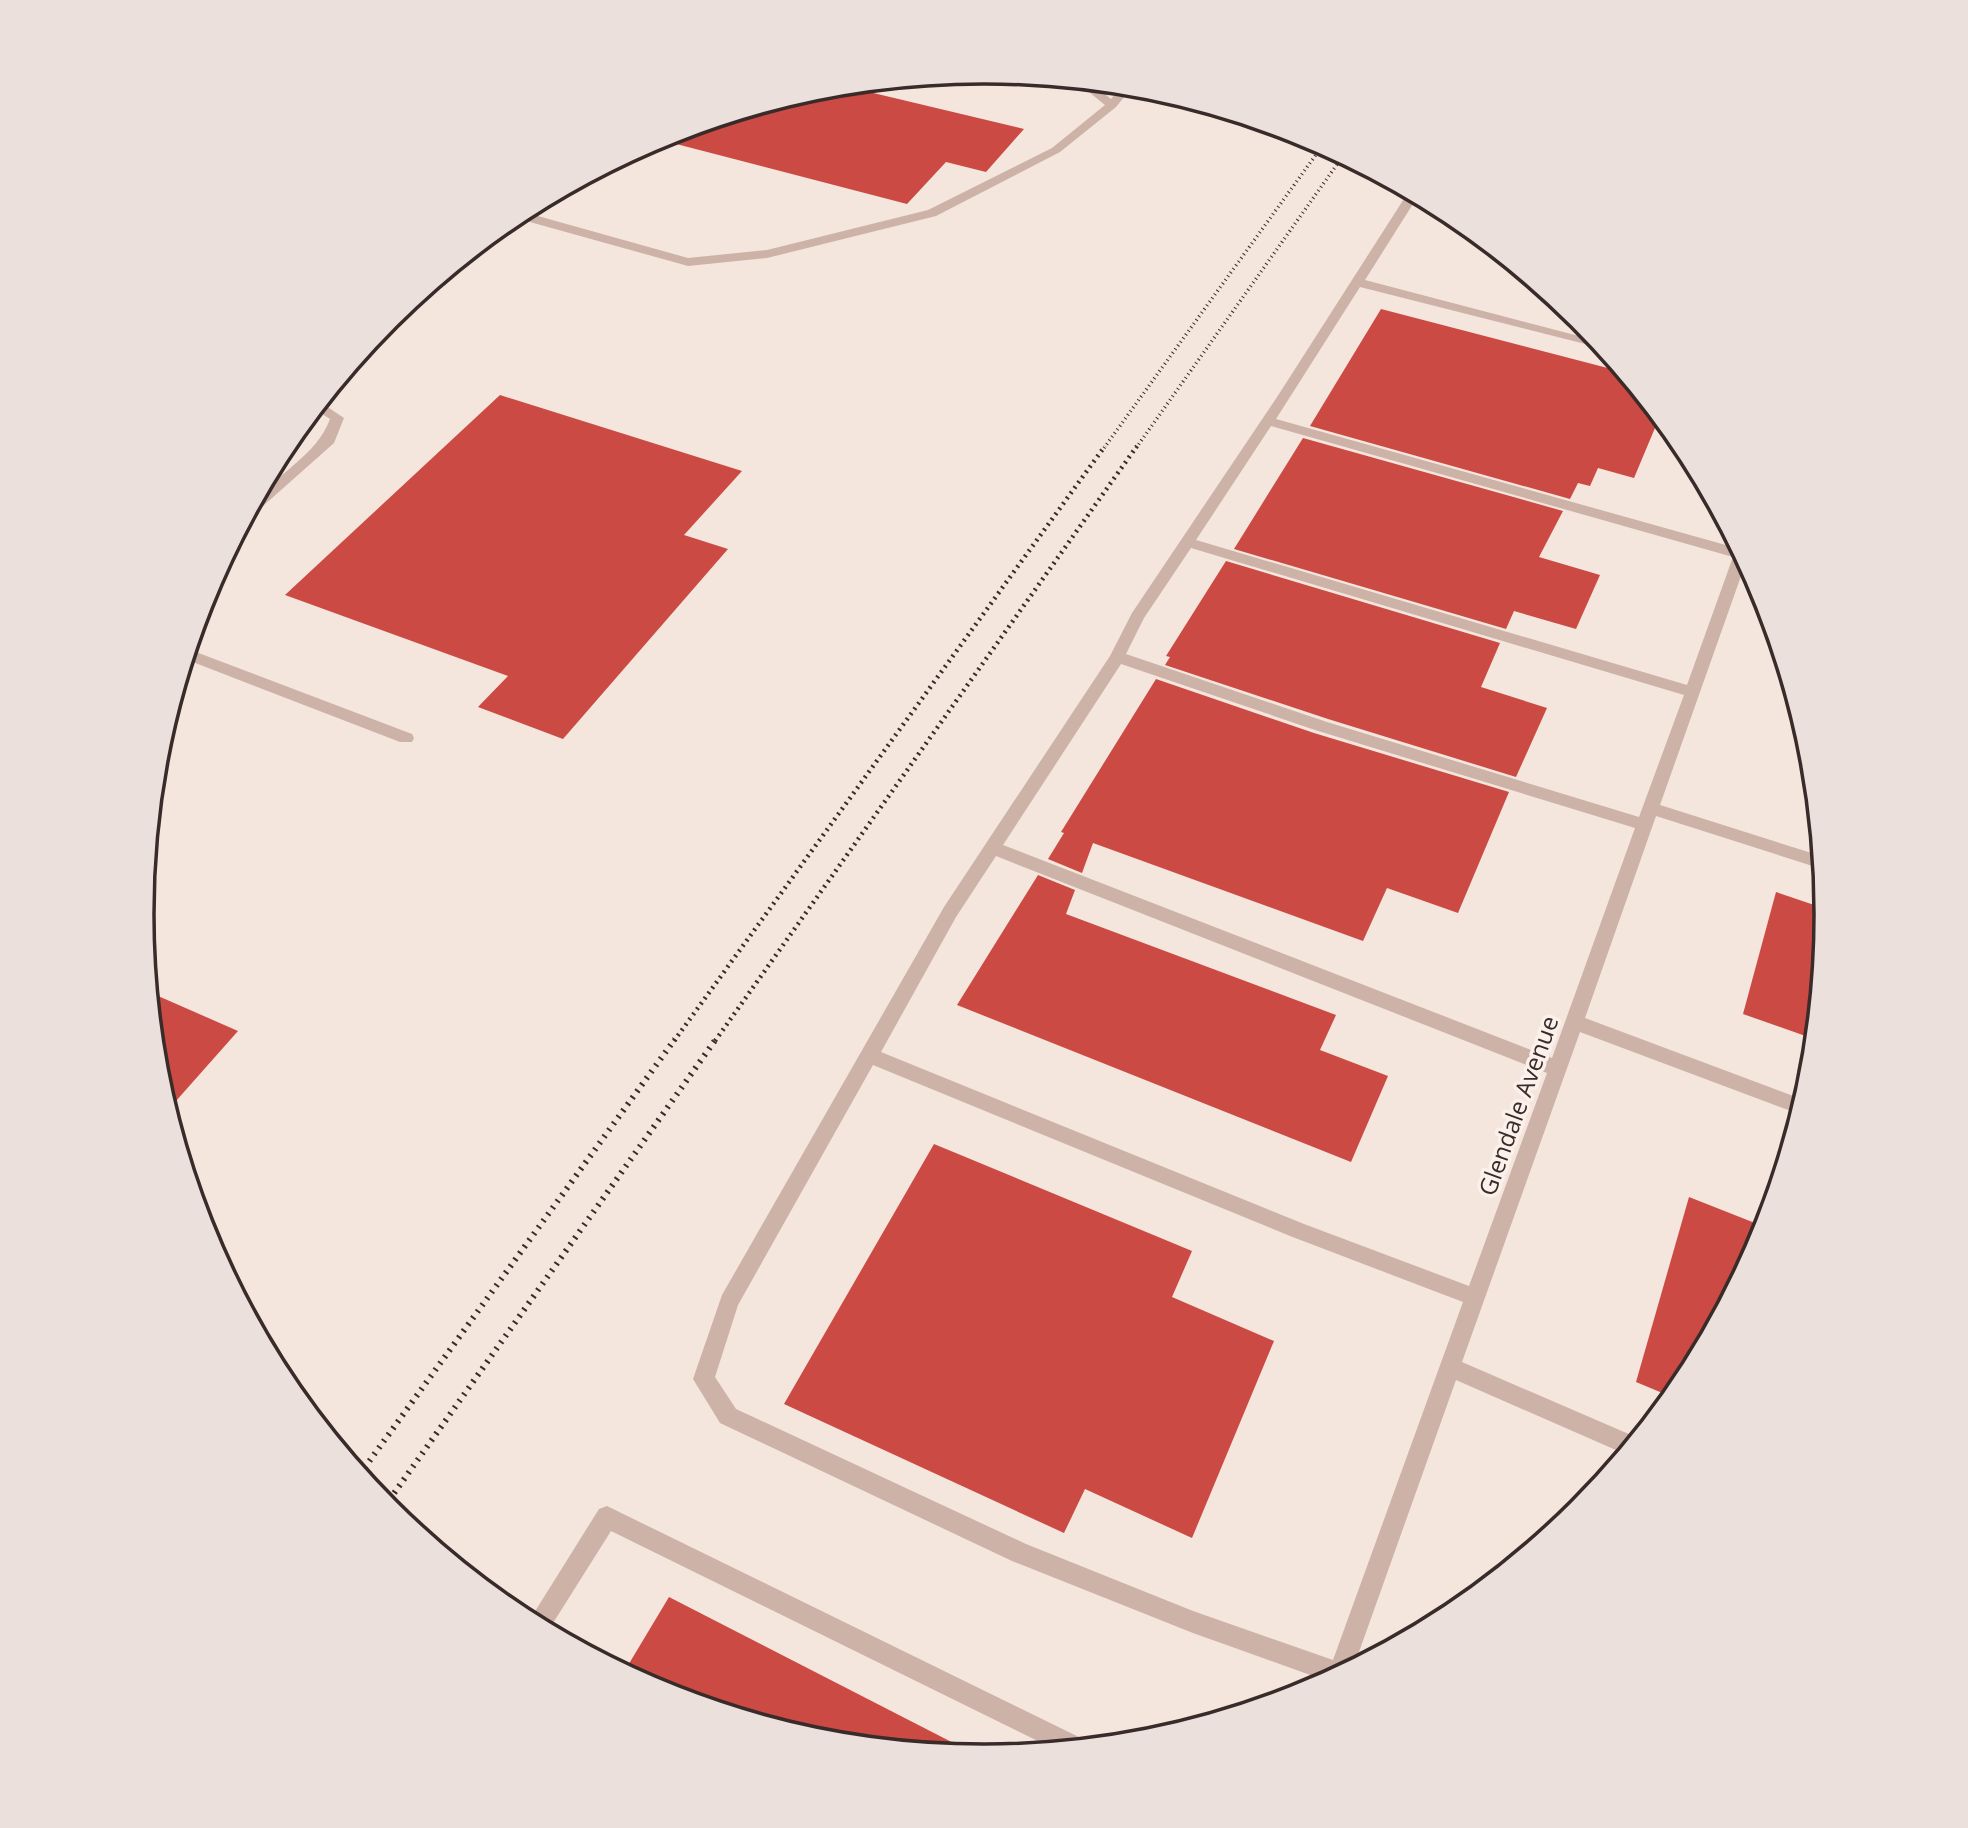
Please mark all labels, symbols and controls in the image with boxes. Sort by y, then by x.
street label: Glendale Avenue [1470,1011,1565,1200]

